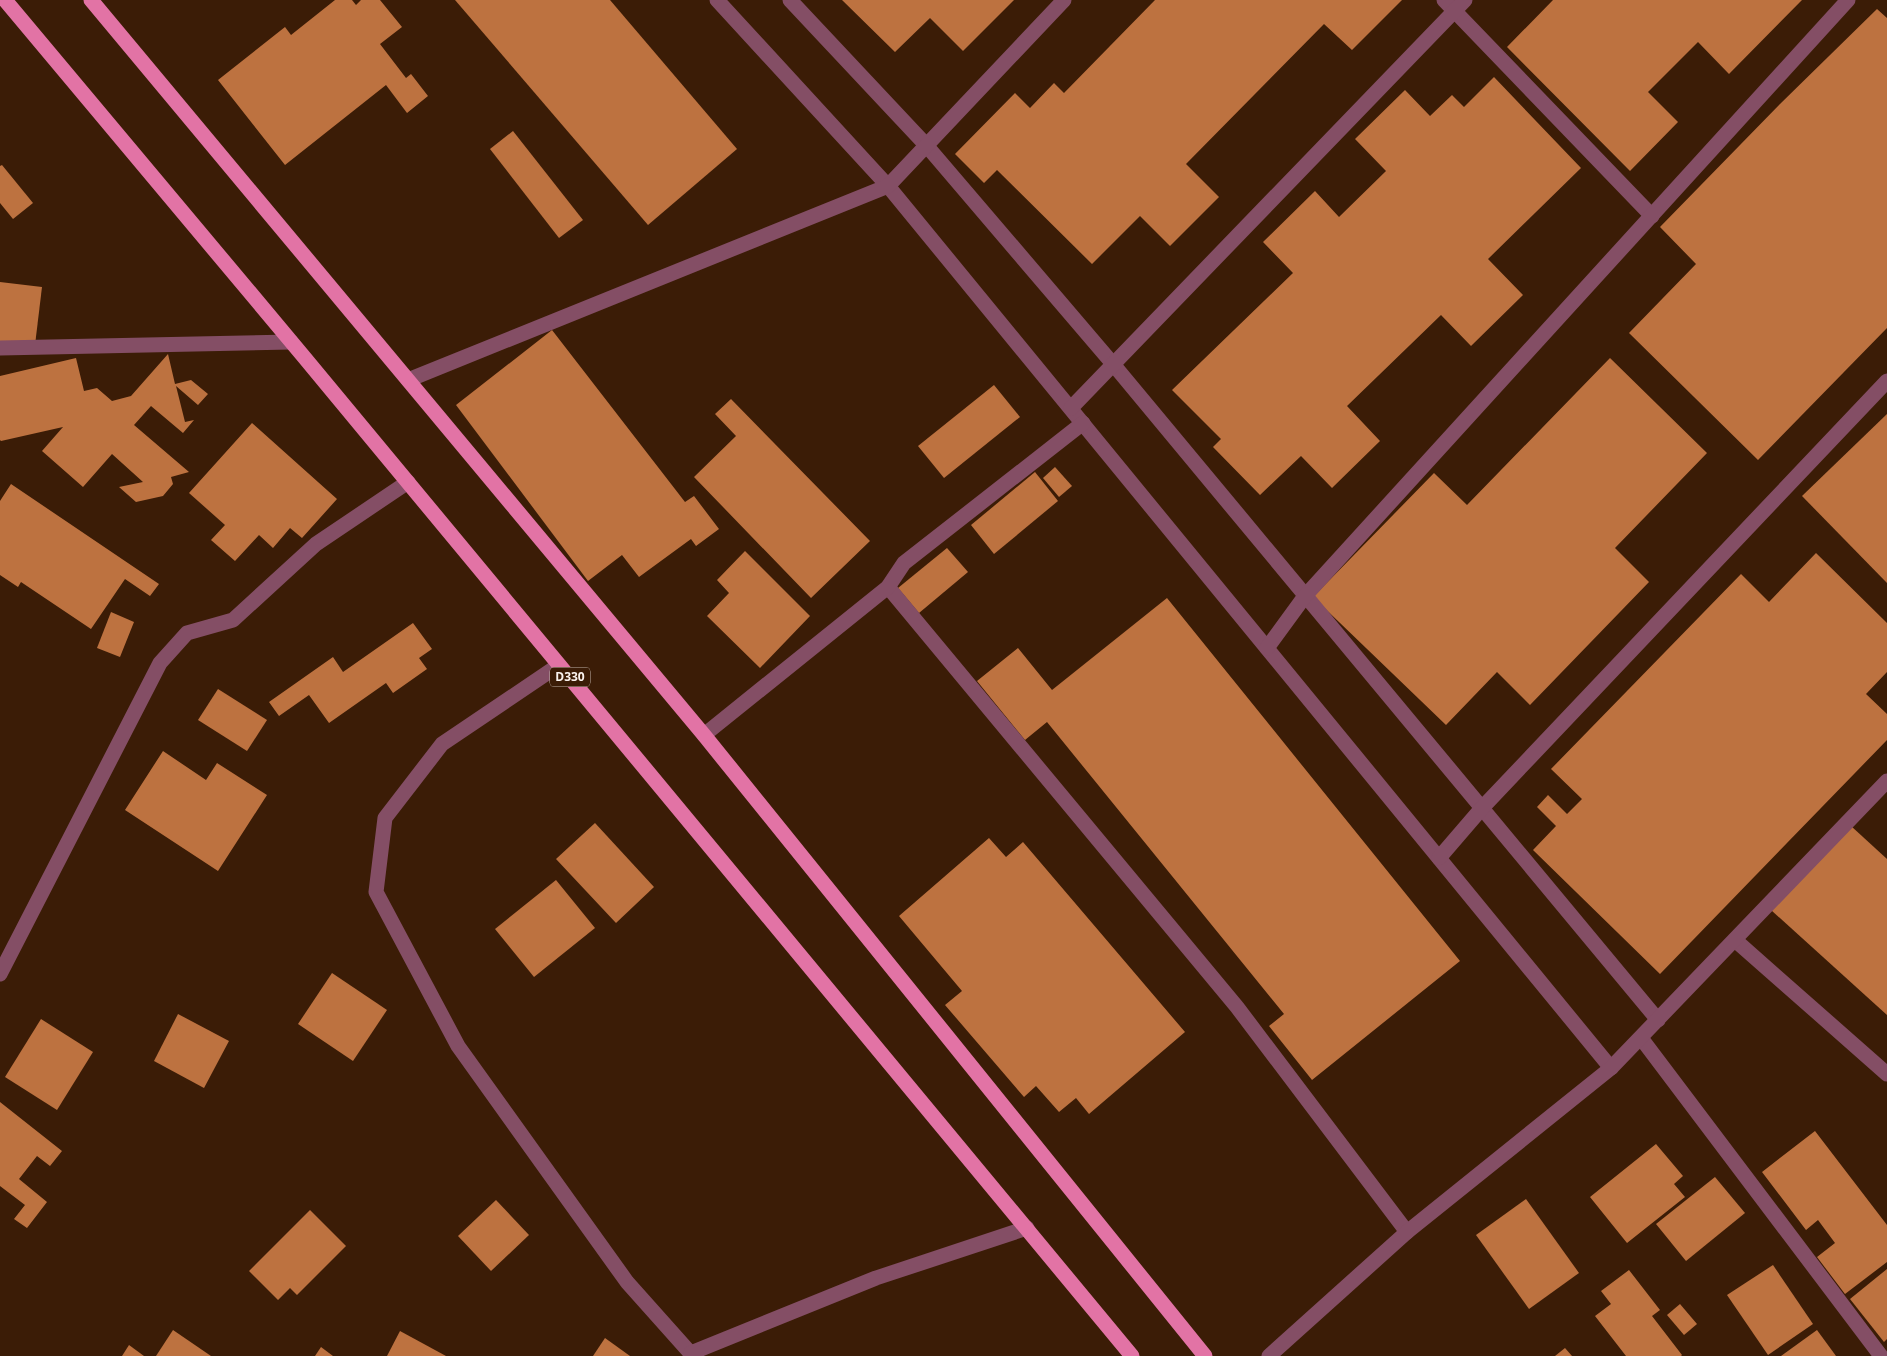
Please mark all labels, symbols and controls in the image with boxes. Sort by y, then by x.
road number: D330 [550,668,590,686]

